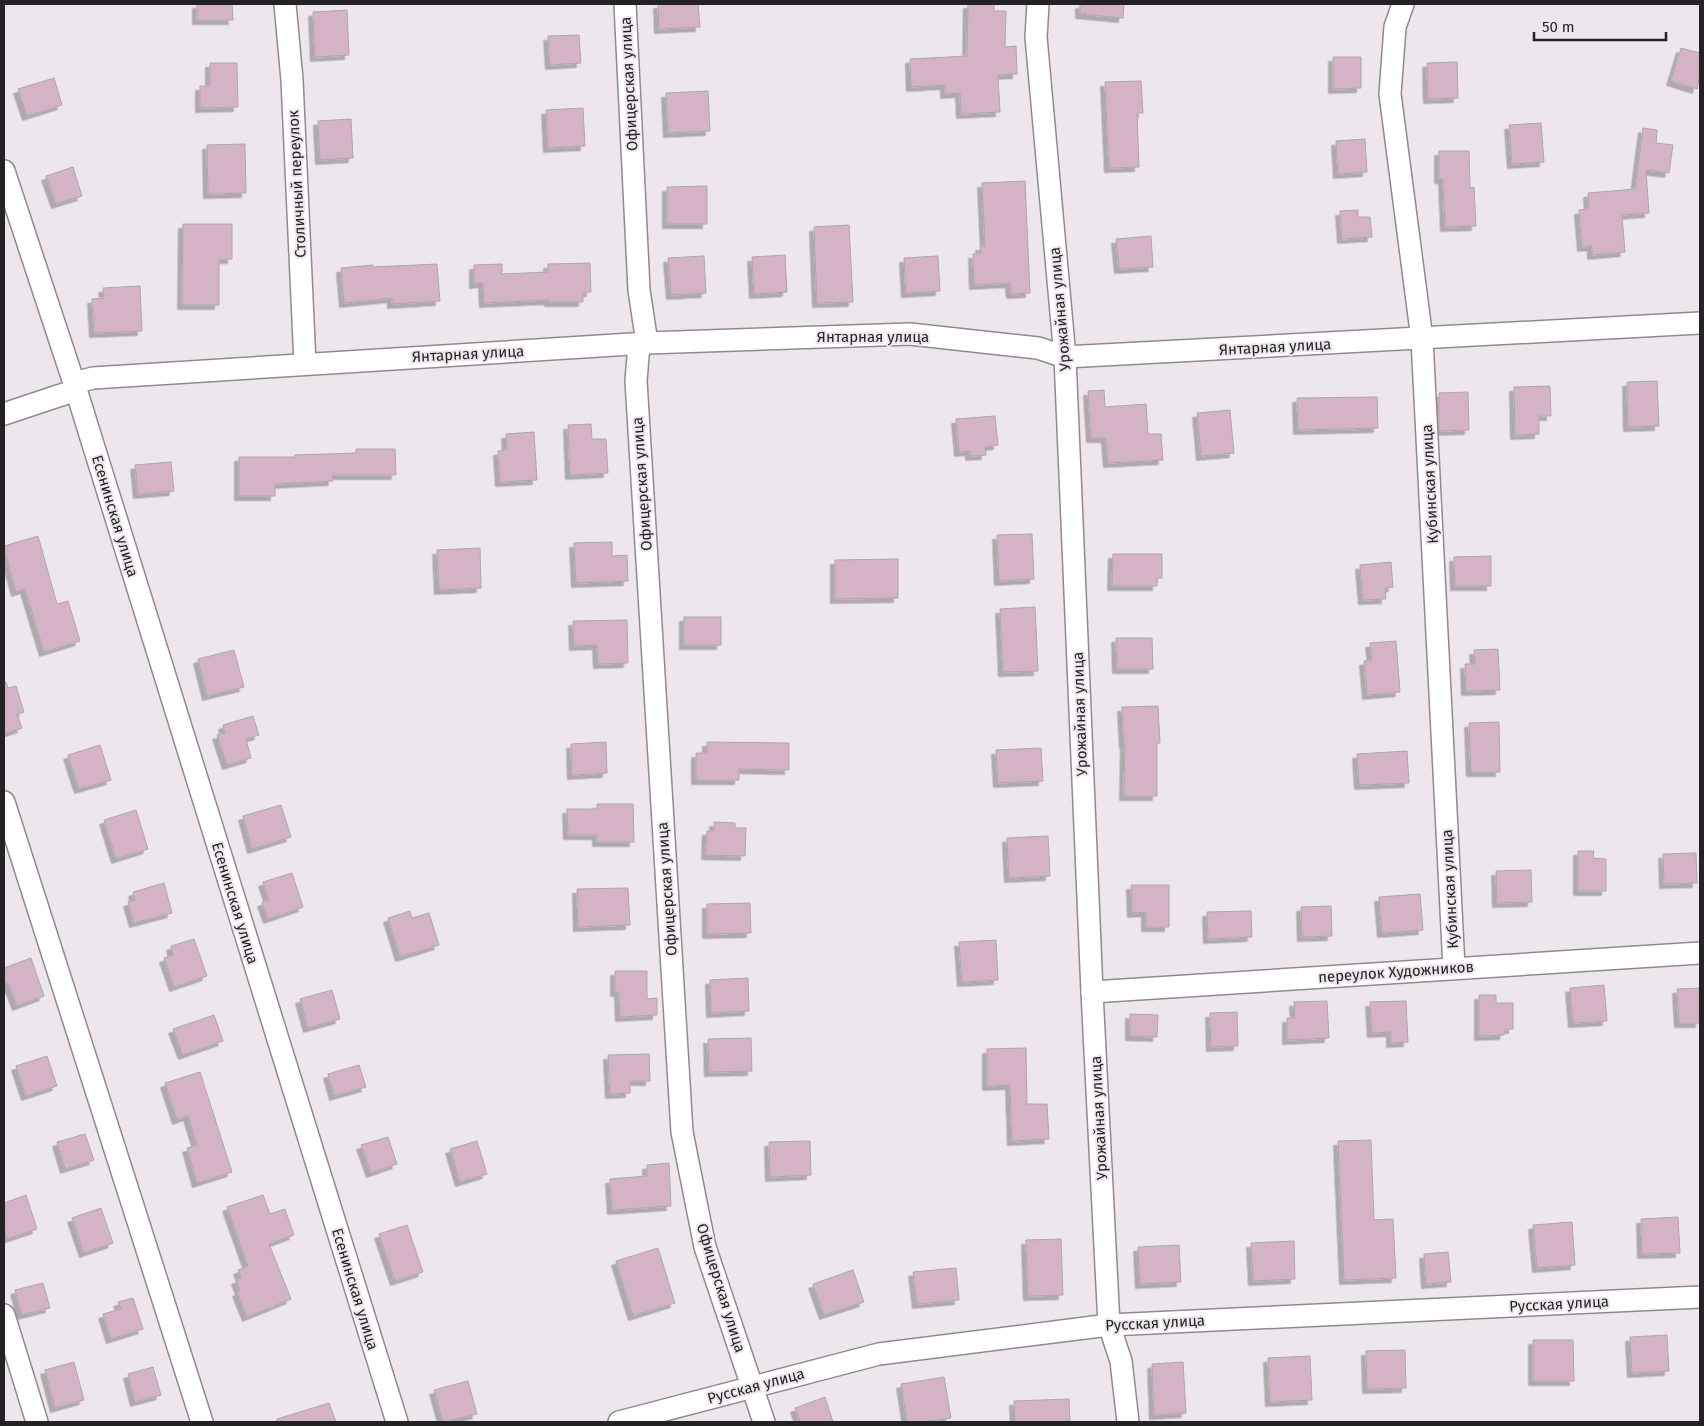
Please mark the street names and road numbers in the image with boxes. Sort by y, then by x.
street label: Офицерская улица [616,16,642,152]
street label: Столичный переулок [284,109,310,258]
street label: Урожайная улица [1046,246,1074,372]
street label: Янтарная улица [817,328,929,346]
street label: Янтарная улица [1218,335,1332,359]
street label: Янтарная улица [411,342,525,366]
street label: Офицерская улица [628,416,656,552]
street label: Кубинская улица [1418,424,1442,544]
street label: Есенинская улица [88,453,142,579]
street label: Урожайная улица [1069,651,1091,777]
street label: Офицерская улица [653,821,681,957]
street label: Кубинская улица [1438,829,1462,949]
street label: Есенинская улица [208,840,262,966]
street label: переулок Художников [1317,958,1475,986]
street label: Урожайная улица [1087,1055,1111,1181]
street label: Офицерская улица [693,1221,749,1355]
street label: Есенинская улица [328,1226,382,1352]
street label: Русская улица [1509,1292,1609,1316]
street label: Русская улица [1105,1311,1205,1335]
street label: Русская улица [705,1364,807,1408]

